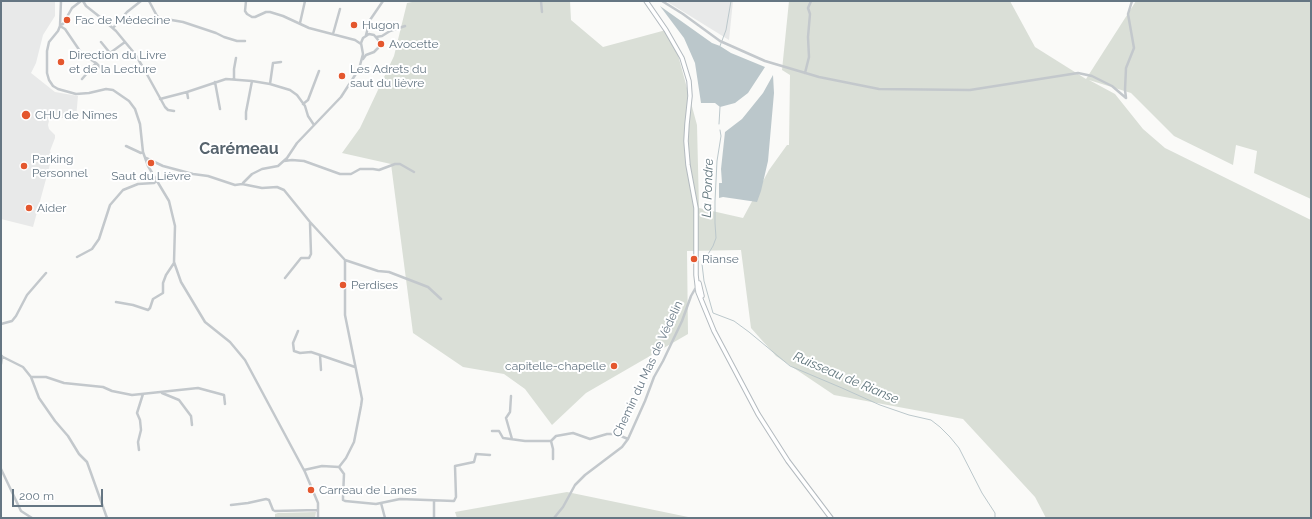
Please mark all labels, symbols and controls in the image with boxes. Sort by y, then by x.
place label: Fac de Médecine [75,13,170,27]
marker: Fac de Médecine [62,15,72,25]
place label: Hugon [362,18,400,32]
marker: Hugon [349,20,359,30]
place label: Avocette [389,37,439,51]
marker: Avocette [376,39,386,49]
place label: Direction du Livre et de la Lecture [69,48,166,76]
marker: Direction du Livre et de la Lecture [56,57,66,67]
place label: Les Adrets du saut du lièvre [350,62,427,90]
marker: Les Adrets du saut du lièvre [337,71,347,81]
place label: CHU de Nîmes [35,108,118,122]
marker: CHU de Nîmes [20,109,32,121]
district label: Carémeau [199,139,279,159]
place label: Parking Personnel [32,152,88,180]
marker: Saut du Lièvre [146,158,156,168]
water label: La Pondre [699,158,717,218]
marker: Parking Personnel [19,161,29,171]
place label: Saut du Lièvre [111,169,191,183]
place label: Aider [37,201,66,215]
marker: Aider [24,203,34,213]
place label: Rianse [702,252,739,266]
marker: Rianse [689,254,699,264]
place label: Perdises [351,278,398,292]
marker: Perdises [338,280,348,290]
street label: Chemin du Mas de Védelin [610,299,686,439]
water label: Ruisseau de Rianse [791,349,901,407]
place label: capitelle-chapelle [505,359,606,373]
marker: capitelle-chapelle [609,361,619,371]
scale bar [14,481,105,507]
place label: Carreau de Lanes [319,483,417,497]
marker: Carreau de Lanes [306,485,316,495]
text: 200 m [19,489,54,503]

